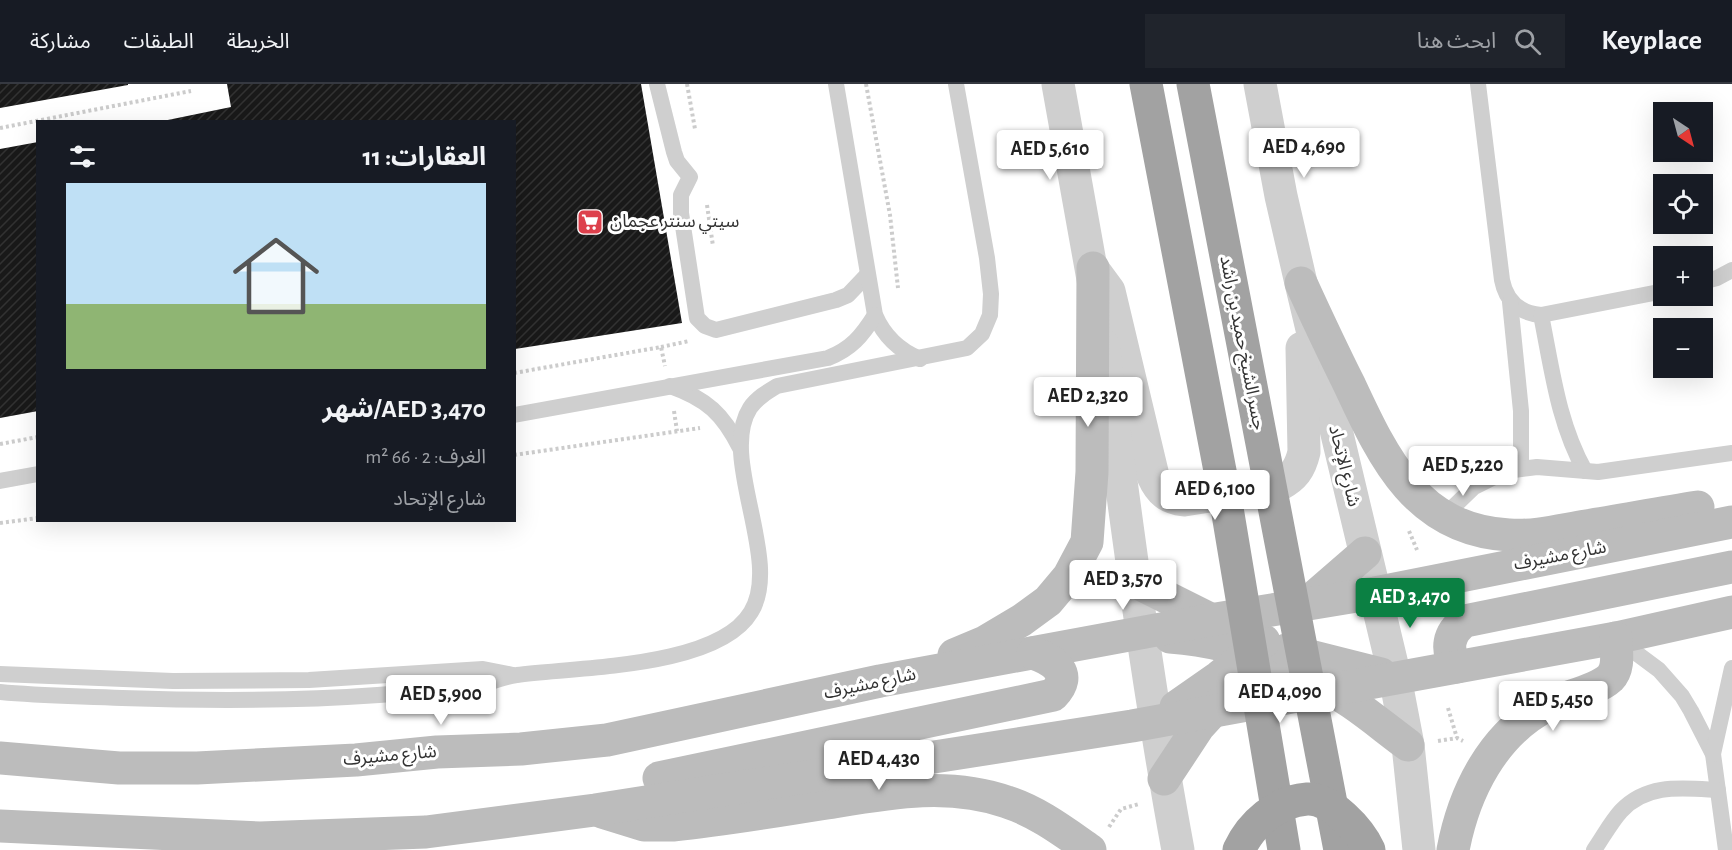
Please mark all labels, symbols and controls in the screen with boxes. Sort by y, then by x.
search box [1145,14,1565,68]
icon: search [1511,25,1544,58]
text: Keyplace [1601,27,1702,55]
text: ابحث هنا [1417,30,1496,52]
text: مشاركة [30,31,91,52]
text: الطبقات [124,31,194,52]
text: الخريطة [227,31,290,52]
north arrow [1653,102,1713,162]
map controls [1653,102,1713,378]
pin: AED 4,690 [1235,128,1373,179]
pin: AED 5,610 [981,130,1119,181]
text: AED 4,690 [1263,137,1345,157]
text: AED 5,610 [1011,139,1089,159]
icon: filters [66,140,99,173]
text: العقارات: 11 [362,144,486,170]
button: locate [1653,174,1713,234]
supermarket icon: سيتي سنتر عجمان [575,207,605,237]
place label: سيتي سنتر عجمان [610,213,739,234]
icon: home [222,222,330,330]
button: + [1653,246,1713,306]
street label: جسر الشيخ حميد بن راشد [1213,254,1268,432]
button: − [1653,318,1713,378]
pin: AED 2,320 [1019,377,1157,428]
text: AED 2,320 [1048,386,1128,406]
text: AED 3,470/شهر [323,396,486,422]
street label: شارع الإتحاد [1321,423,1363,510]
pin: AED 5,220 [1394,446,1532,497]
text: الغرف: 2 · 66 m² [365,447,486,467]
text: AED 5,220 [1423,455,1503,475]
pin: AED 6,100 [1146,470,1284,521]
text: AED 6,100 [1175,479,1255,499]
text: شارع الإتحاد [393,489,486,509]
street label: شارع مشيرف [1512,538,1609,578]
pin: AED 3,570 [1054,560,1192,611]
text: AED 3,570 [1083,569,1163,589]
pin: AED 3,470 [1341,578,1479,629]
text: AED 3,470 [1370,587,1450,607]
street label: شارع مشيرف [822,665,919,706]
pin: AED 4,090 [1211,673,1349,724]
pin: AED 5,900 [372,675,510,726]
pin: AED 5,450 [1484,681,1622,732]
text: AED 4,090 [1238,682,1322,702]
text: AED 5,900 [400,684,482,704]
text: AED 5,450 [1513,690,1593,710]
pin: AED 4,430 [810,740,948,791]
street label: شارع مشيرف [342,743,438,773]
text: AED 4,430 [838,749,920,769]

